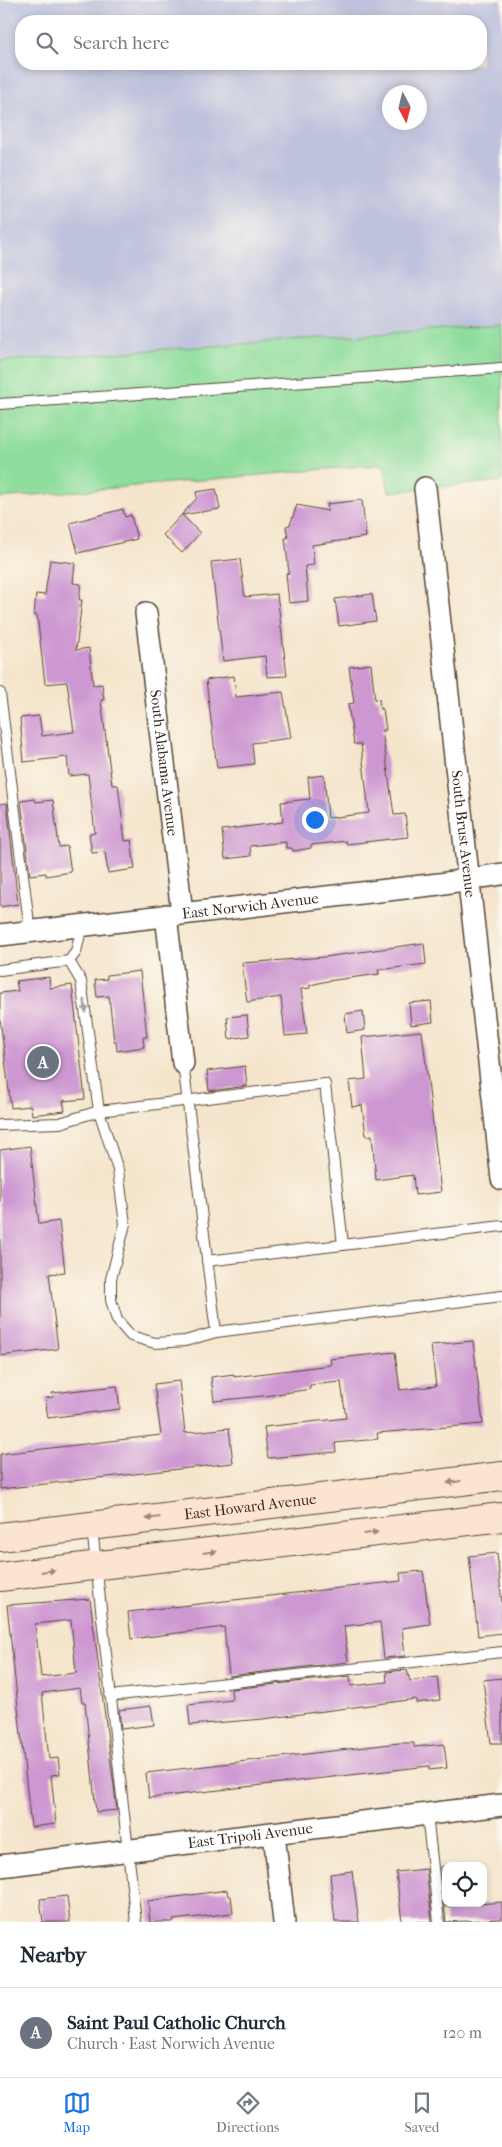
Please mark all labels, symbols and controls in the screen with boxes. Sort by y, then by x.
search box [15,15,487,70]
icon: search [33,29,61,57]
text: Search here [73,32,169,54]
north arrow [382,85,427,130]
street label: South Alabama Avenue [146,689,182,838]
street label: South Brust Avenue [448,769,480,899]
your location [302,807,328,833]
street label: East Norwich Avenue [181,889,320,923]
one-way arrow [81,998,89,1014]
pin: A [27,1043,59,1081]
one-way arrow [445,1478,461,1486]
street label: East Howard Avenue [183,1490,318,1524]
one-way arrow [145,1515,161,1523]
one-way arrow [363,1529,379,1537]
one-way arrow [202,1548,218,1556]
one-way arrow [41,1567,57,1575]
street label: East Tripoli Avenue [187,1819,314,1852]
map controls [442,1862,487,1907]
button: locate [442,1862,487,1907]
text: Nearby [20,1943,86,1967]
text: Saint Paul Catholic Church [67,2012,286,2034]
text: A [31,2023,41,2042]
text: 120 m [443,2023,482,2042]
text: Church · East Norwich Avenue [67,2034,275,2053]
tab: Map [63,2089,91,2136]
tab: Directions [216,2089,279,2136]
tab: Saved [405,2089,439,2136]

